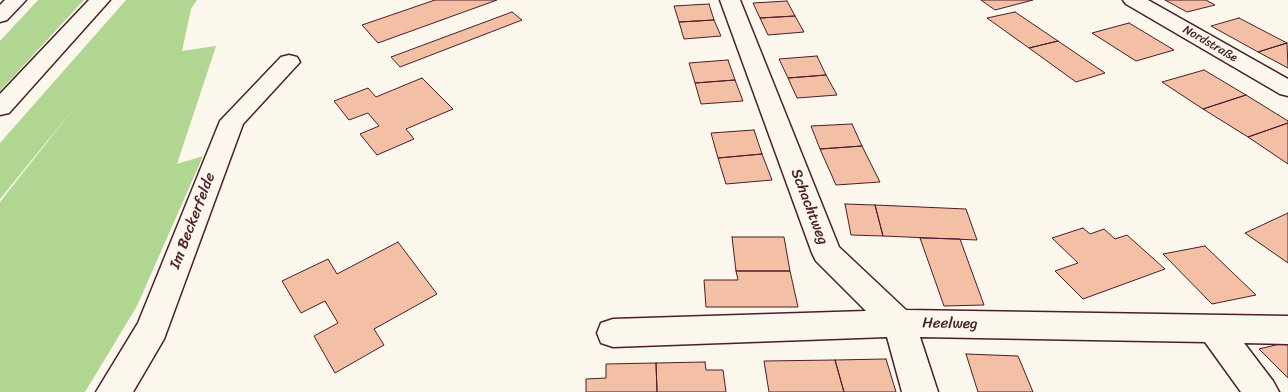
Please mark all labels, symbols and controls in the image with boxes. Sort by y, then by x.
street label: Nordstraße [1180,23,1240,65]
street label: Schachtweg [786,167,832,247]
street label: Im Beckerfelde [166,170,220,272]
street label: Heelweg [922,315,978,333]

